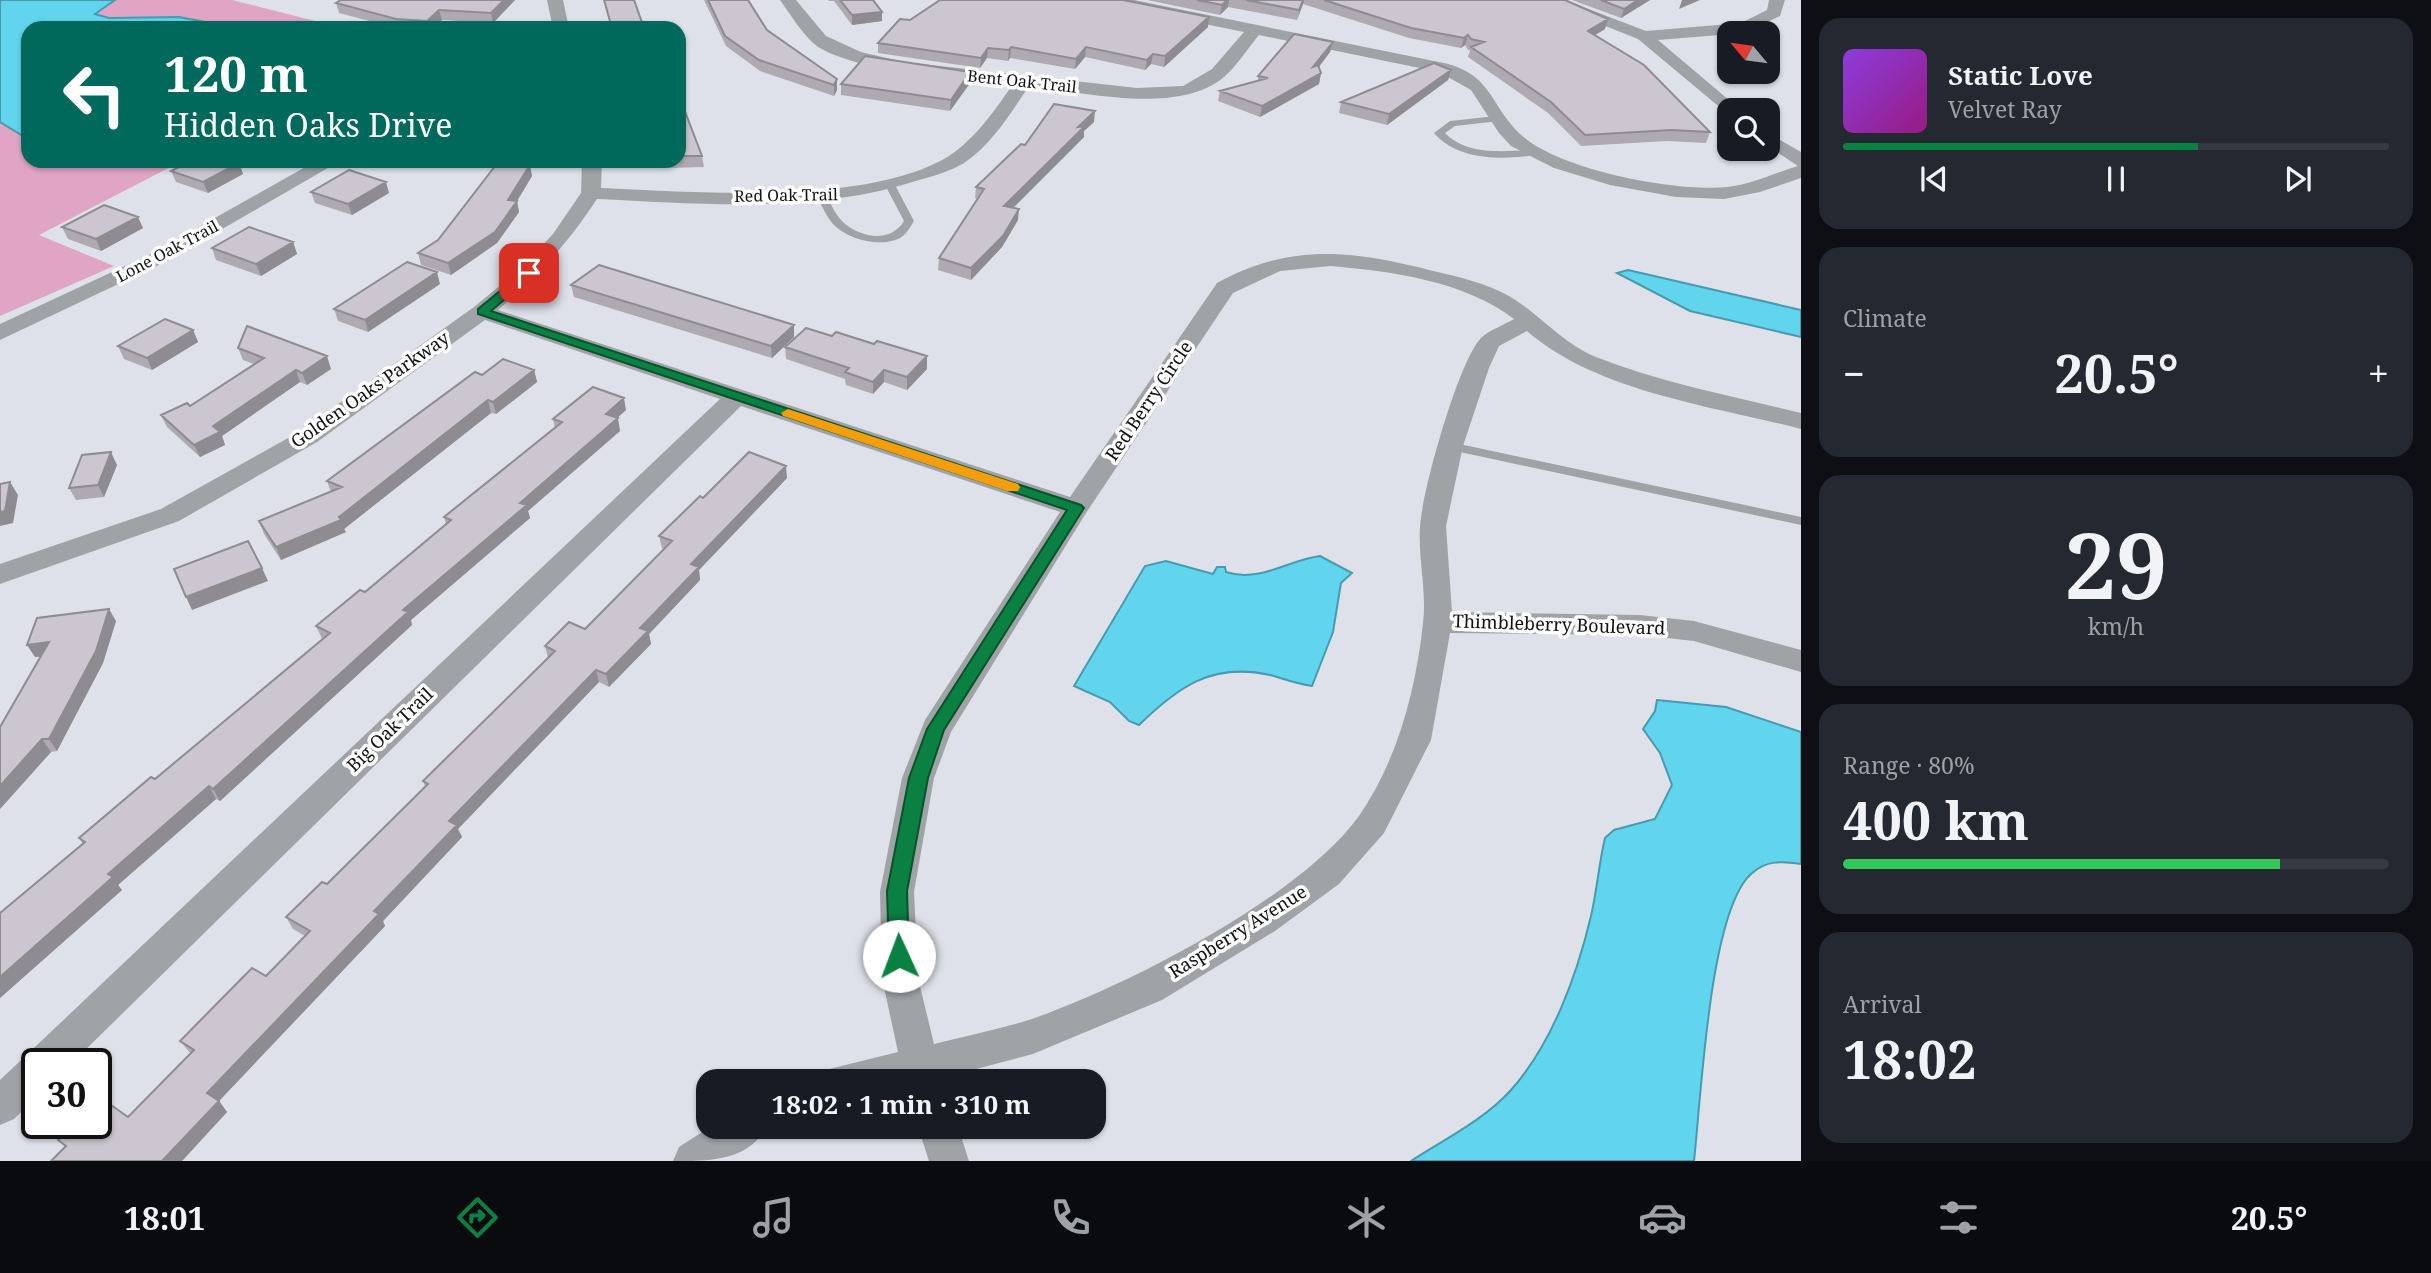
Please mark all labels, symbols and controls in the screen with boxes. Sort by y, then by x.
north arrow [1717,21,1780,84]
map controls [1717,21,1780,161]
text: 120 m [164,40,308,106]
icon: left [49,49,140,140]
text: Static Love [1948,57,2093,93]
street label: Bent Oak Trail [966,64,1078,98]
text: Velvet Ray [1948,93,2062,125]
button: search [1717,98,1780,161]
text: Hidden Oaks Drive [164,103,452,146]
icon: previous [1915,160,1953,198]
icon: pause [2097,160,2135,198]
icon: next [2279,160,2317,198]
street label: Red Oak Trail [734,183,838,207]
street label: Lone Oak Trail [112,215,222,287]
pin [499,243,559,303]
icon: arrive [510,254,548,292]
text: Climate [1843,302,1927,334]
street label: Golden Oaks Parkway [286,325,454,453]
street label: Red Berry Circle [1099,336,1197,465]
text: 20.5° [2054,337,2179,408]
text: − [1843,347,1865,399]
text: + [2368,347,2389,399]
text: 29 [2065,502,2167,626]
street label: Thimbleberry Boulevard [1452,608,1666,640]
text: km/h [2088,610,2144,642]
street label: Big Oak Trail [341,682,438,777]
text: Range · 80% [1843,749,1975,781]
text: 400 km [1843,784,2029,855]
street label: Raspberry Avenue [1164,879,1311,983]
position arrow [862,919,936,993]
text: Arrival [1843,988,1922,1020]
text: 18:02 [1843,1023,1976,1094]
speed limit sign: 30 [21,1048,112,1139]
text: 18:02 · 1 min · 310 m [771,1086,1031,1122]
icon: directions [453,1193,502,1242]
icon: music [749,1193,798,1242]
icon: phone [1046,1193,1095,1242]
icon: climate [1342,1193,1391,1242]
icon: car [1638,1193,1687,1242]
icon: filters [1934,1193,1983,1242]
text: 18:01 [124,1196,206,1239]
text: 20.5° [2231,1196,2307,1239]

